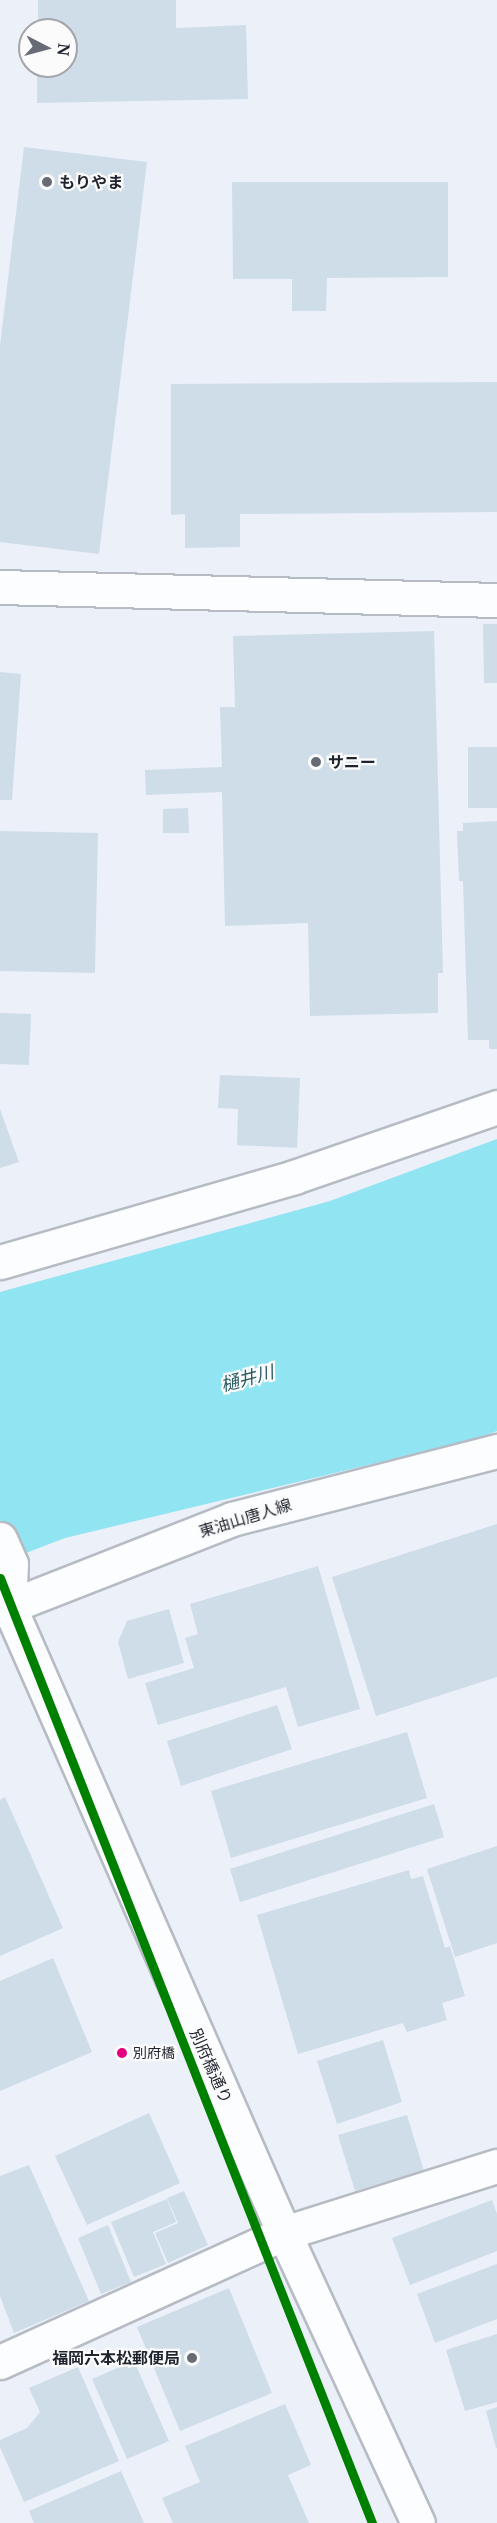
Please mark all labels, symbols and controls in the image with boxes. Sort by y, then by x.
north arrow [18,18,78,78]
text: N [52,42,76,57]
place label: もりやま [59,172,123,192]
marker: もりやま [40,175,54,189]
place label: サニー [328,752,376,772]
marker: サニー [309,755,323,769]
water label: 樋井川 [218,1361,276,1395]
street label: 東油山唐人線 [196,1495,294,1541]
street label: 別府橋通り [186,2026,236,2106]
place label: 別府橋 [133,2045,175,2061]
marker: 別府橋 [116,2047,128,2059]
place label: 福岡六本松郵便局 [52,2348,180,2368]
marker: 福岡六本松郵便局 [185,2351,199,2365]

